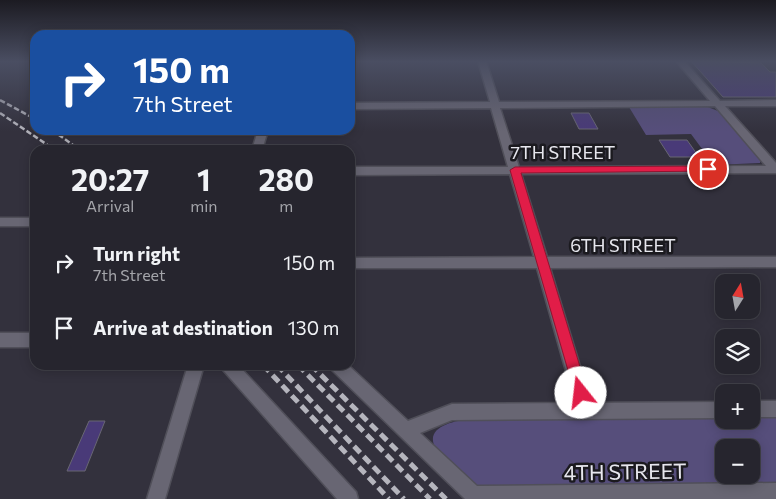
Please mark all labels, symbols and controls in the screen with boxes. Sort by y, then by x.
text: 150 m [133,47,230,90]
icon: right [50,50,115,115]
text: 7th Street [133,90,233,117]
street label: 7TH STREET [511,141,615,163]
pin [687,148,729,190]
icon: arrive [694,155,722,183]
text: 20:27 [71,160,149,197]
text: 1 [197,160,211,197]
text: 280 [259,160,314,197]
text: Arrival [86,196,134,215]
text: min [190,196,218,215]
text: m [279,196,293,215]
street label: 6TH STREET [570,234,676,256]
text: Turn right [93,242,180,265]
icon: right [50,249,78,277]
text: 150 m [283,251,335,274]
text: 7th Street [93,265,165,284]
north arrow [715,274,760,319]
map controls [715,274,760,484]
icon: arrive [50,314,78,342]
text: Arrive at destination [93,316,273,339]
text: 130 m [288,316,339,339]
button: layers [715,329,760,374]
position arrow [554,366,606,418]
button: + [715,384,760,429]
button: − [715,439,760,484]
street label: 4TH STREET [563,457,687,485]

